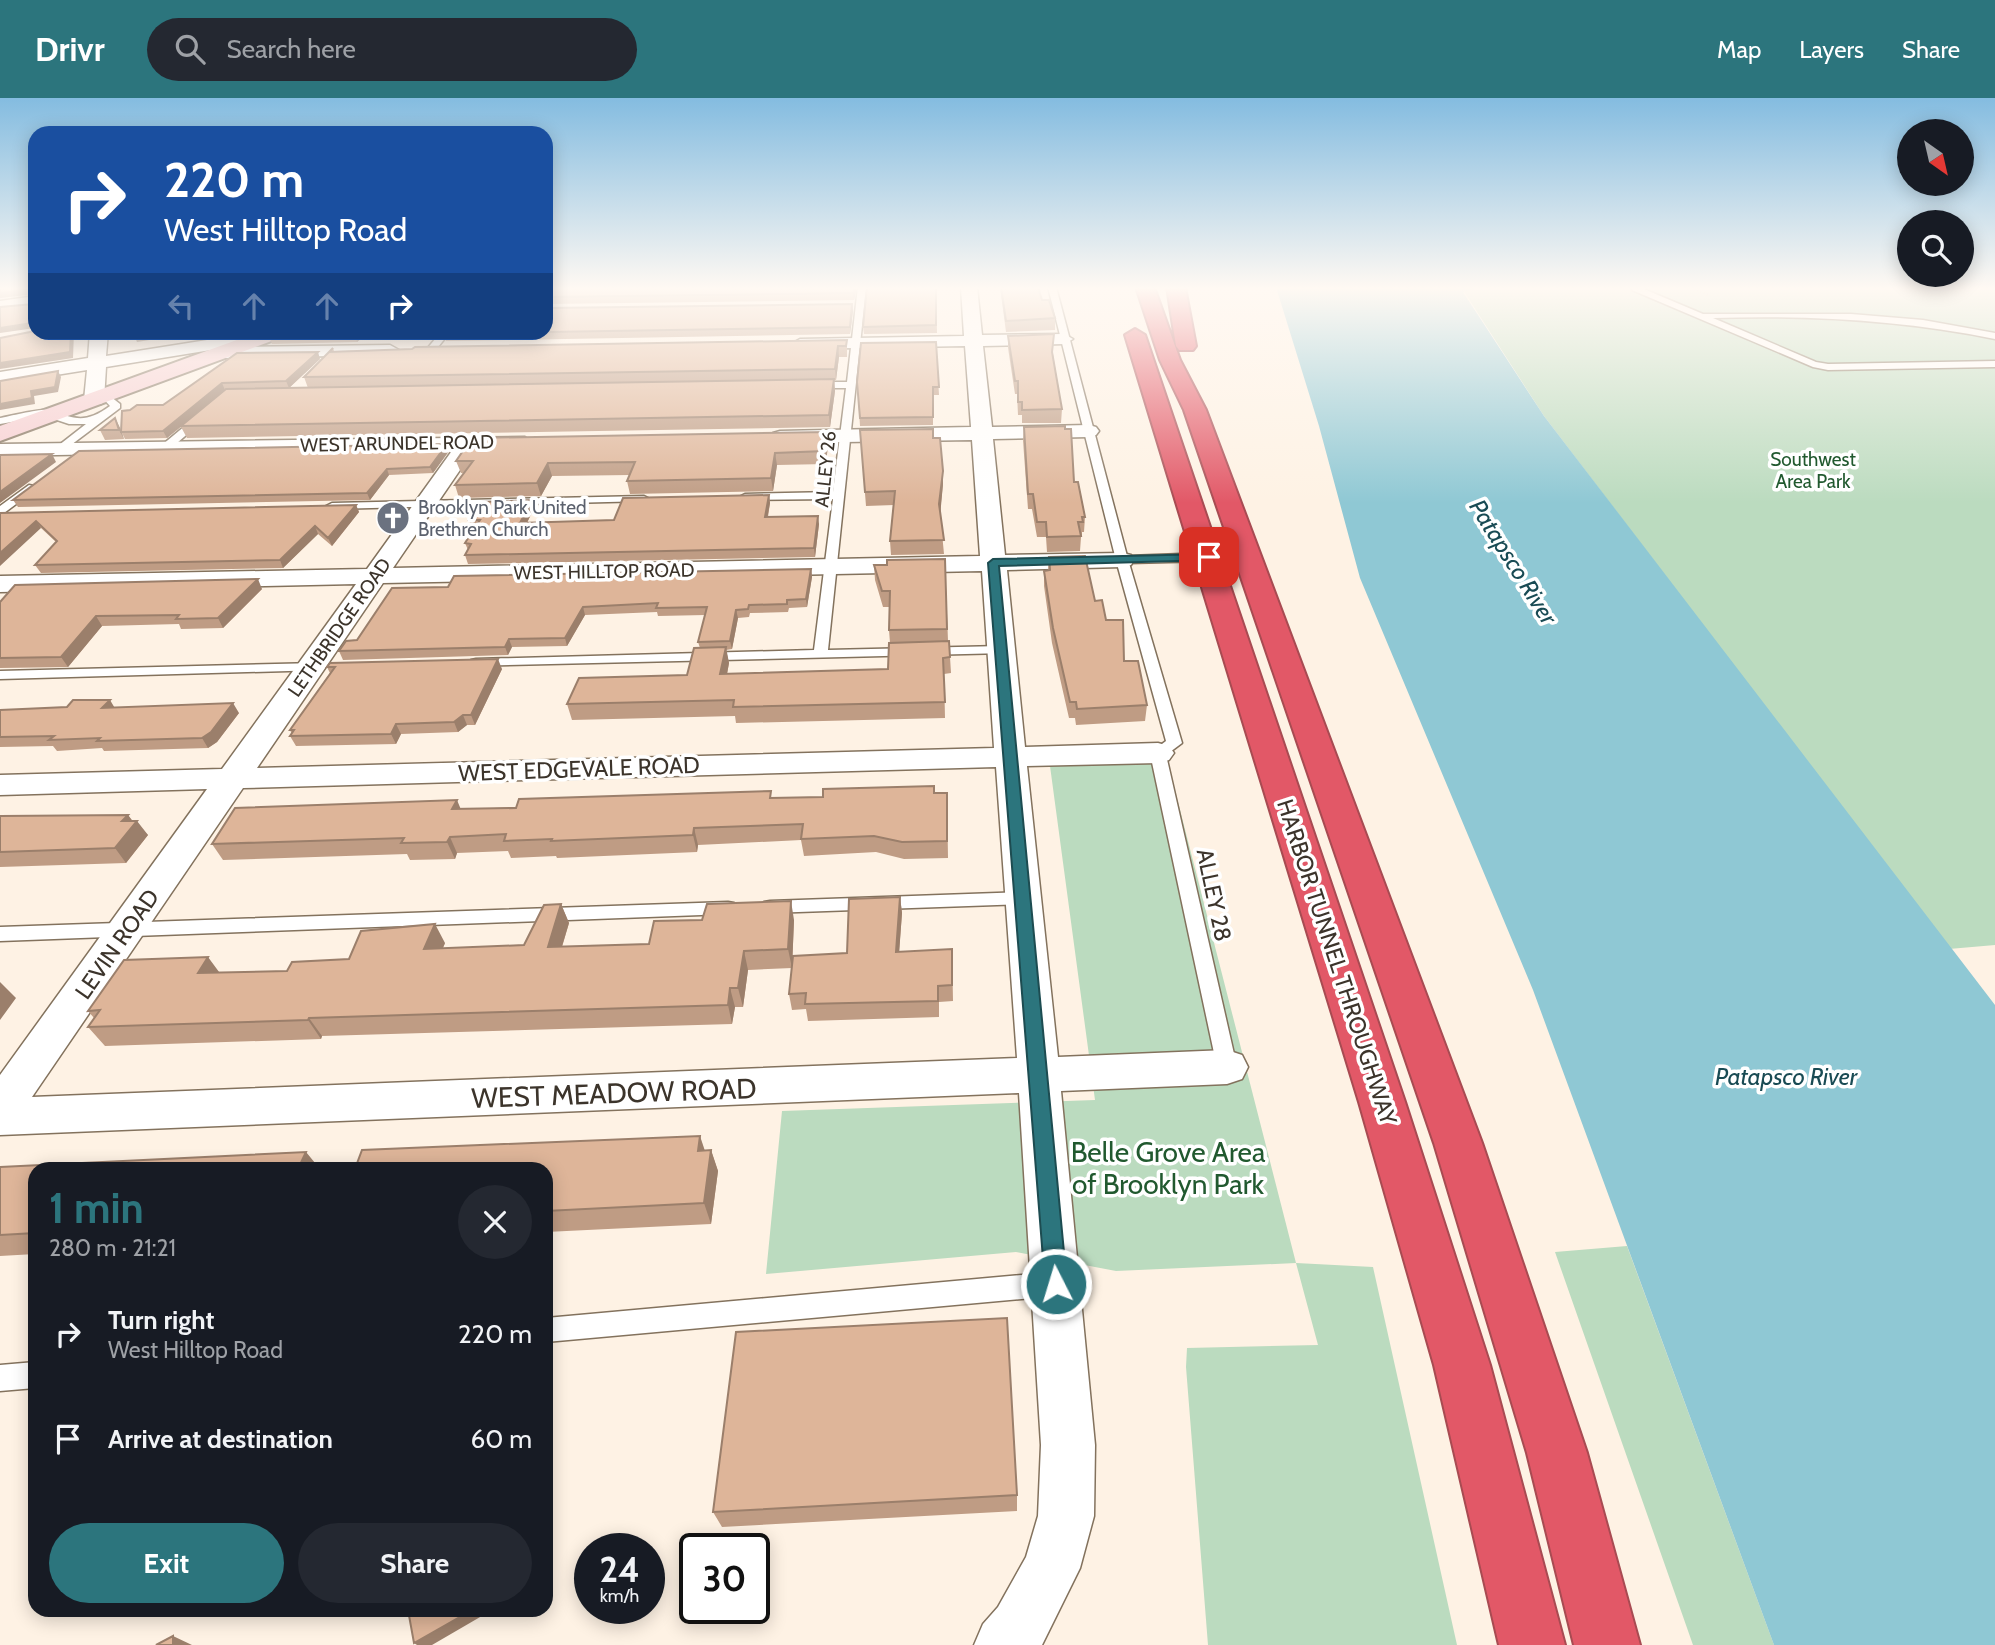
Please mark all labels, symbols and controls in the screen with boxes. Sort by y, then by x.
search box [147,18,637,81]
text: Drivr [35,29,105,69]
icon: search [171,30,209,68]
text: Search here [227,33,356,65]
text: Map [1717,35,1761,64]
text: Layers [1799,35,1864,64]
text: Share [1902,35,1960,64]
north arrow [1897,119,1974,196]
map controls [1897,119,1974,287]
text: 220 m [164,150,304,209]
icon: right [49,154,140,245]
text: West Hilltop Road [164,210,407,249]
button: search [1897,210,1974,287]
icon: left [162,287,200,325]
icon: ahead [235,287,273,325]
icon: ahead [308,287,346,325]
icon: right [381,287,419,325]
street label: WEST ARUNDEL ROAD [300,430,494,457]
street label: ALLEY 26 [810,430,841,509]
park label: Southwest Area Park [1770,448,1856,493]
water label: Patapsco River [1463,494,1564,631]
place label: Brooklyn Park United Brethren Church [418,496,586,541]
church icon: Brooklyn Park United Brethren Church [374,499,412,537]
pin [1179,527,1239,587]
icon: arrive [1190,538,1228,576]
street label: LETHBRIDGE ROAD [283,553,396,701]
street label: WEST HILLTOP ROAD [513,558,695,585]
street label: WEST EDGEVALE ROAD [458,751,700,787]
street label: HARBOR TUNNEL THROUGHWAY [1271,796,1403,1129]
street label: ALLEY 28 [1191,846,1237,944]
street label: LEVIN ROAD [69,884,165,1004]
water label: Patapsco River [1715,1062,1859,1091]
street label: WEST MEADOW ROAD [471,1071,757,1115]
park label: Belle Grove Area of Brooklyn Park [1071,1135,1266,1201]
text: 1 min [49,1182,144,1234]
button: close [458,1185,532,1259]
text: 280 m · 21:21 [49,1234,176,1262]
position arrow [1019,1247,1093,1321]
text: Turn right [108,1304,214,1336]
icon: right [49,1315,87,1353]
text: 220 m [458,1318,532,1350]
text: West Hilltop Road [108,1336,283,1364]
icon: arrive [49,1420,87,1458]
text: Arrive at destination [108,1423,333,1455]
text: 60 m [470,1423,532,1455]
button: Exit [49,1523,284,1603]
button: Share [298,1523,532,1603]
speed limit sign: 30 [679,1533,770,1624]
text: 24 [599,1548,640,1591]
text: km/h [600,1585,639,1607]

